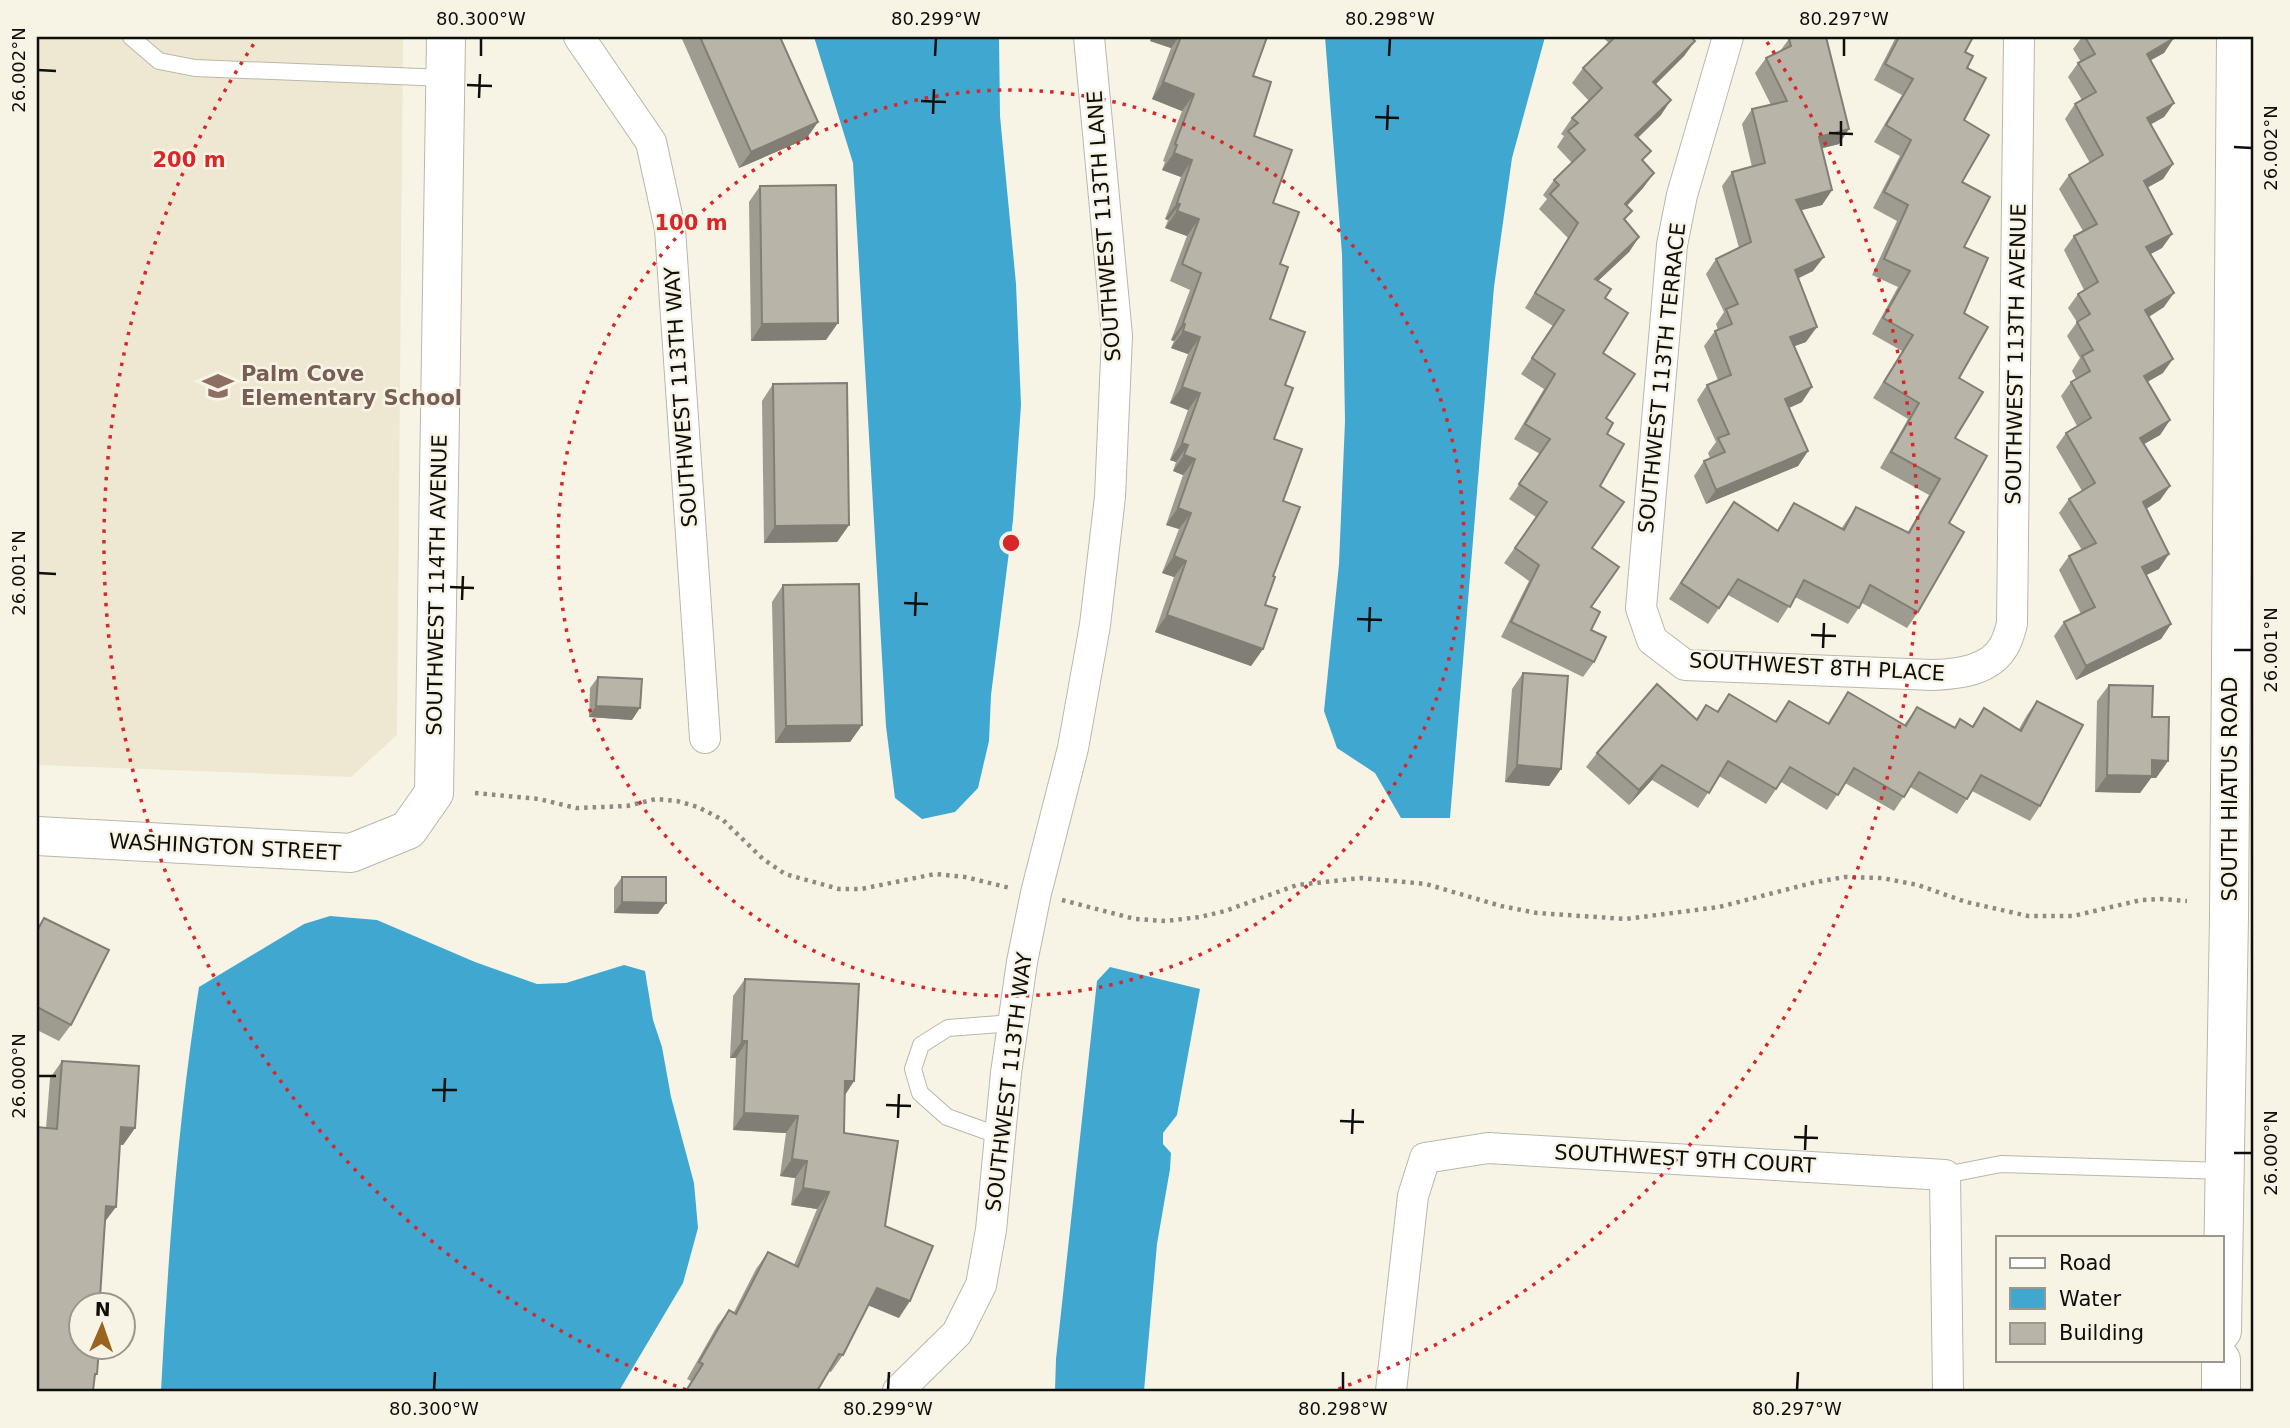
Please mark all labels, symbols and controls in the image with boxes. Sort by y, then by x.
text: 80.300°W [436,8,526,29]
text: 80.299°W [891,8,981,29]
text: 80.298°W [1345,8,1435,29]
text: 80.297°W [1799,8,1889,29]
text: 26.002°N [8,27,29,113]
street label: SOUTHWEST 113TH LANE [1083,90,1125,362]
text: 26.002°N [2260,105,2281,191]
text: 200 m [152,148,226,172]
street label: SOUTHWEST 113TH AVENUE [2001,203,2031,505]
text: 100 m [654,211,728,235]
street label: SOUTHWEST 113TH TERRACE [1634,221,1690,535]
street label: SOUTHWEST 113TH WAY [660,266,702,528]
place label: Palm Cove Elementary School [241,362,462,410]
school or university icon: Palm Cove Elementary School [201,369,235,403]
street label: SOUTHWEST 114TH AVENUE [422,434,452,736]
text: 26.001°N [8,530,29,616]
centre of rings [999,531,1023,555]
text: 26.001°N [2260,607,2281,693]
street label: SOUTHWEST 8TH PLACE [1688,648,1946,686]
street label: SOUTH HIATUS ROAD [2218,677,2242,901]
street label: WASHINGTON STREET [108,829,342,865]
street label: SOUTHWEST 113TH WAY [981,951,1037,1213]
text: 26.000°N [8,1033,29,1119]
text: 26.000°N [2260,1110,2281,1196]
street label: SOUTHWEST 9TH COURT [1554,1140,1817,1178]
legend [1996,1236,2224,1362]
text: Road [2059,1251,2112,1275]
text: Water [2059,1287,2121,1311]
north arrow [66,1292,136,1362]
text: N [94,1298,111,1320]
text: Building [2059,1321,2144,1345]
text: 80.300°W [389,1398,479,1419]
text: 80.299°W [843,1398,933,1419]
text: 80.298°W [1298,1398,1388,1419]
text: 80.297°W [1752,1398,1842,1419]

